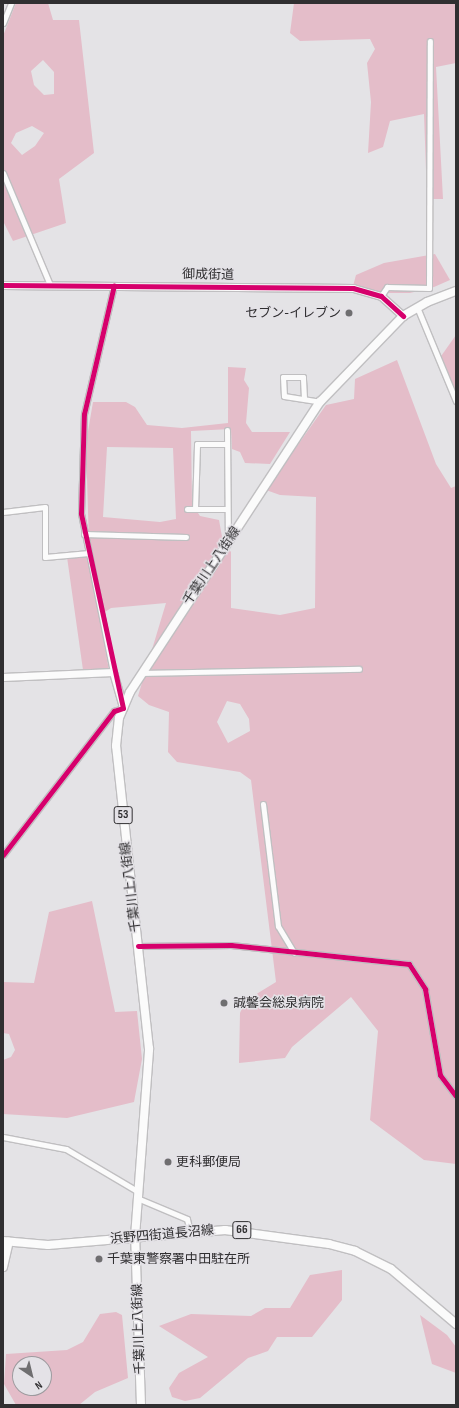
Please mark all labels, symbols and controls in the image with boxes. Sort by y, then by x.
street label: 御成街道 [182,267,234,283]
place label: セブン-イレブン [245,305,341,321]
marker: セブン-イレブン [344,308,354,318]
street label: 千葉川上八街線 [180,524,244,608]
road number: 53 [113,805,133,825]
street label: 千葉川上八街線 [118,841,144,933]
place label: 誠馨会総泉病院 [233,995,324,1011]
marker: 誠馨会総泉病院 [218,997,230,1009]
place label: 更科郵便局 [176,1154,241,1170]
marker: 更科郵便局 [163,1157,173,1167]
road number: 66 [232,1220,252,1240]
street label: 浜野四街道長沼線 [110,1223,214,1247]
place label: 千葉東警察署中田駐在所 [107,1251,250,1267]
marker: 千葉東警察署中田駐在所 [94,1254,104,1264]
street label: 千葉川上八街線 [130,1283,148,1375]
north arrow [12,1356,52,1396]
text: N [32,1378,45,1392]

